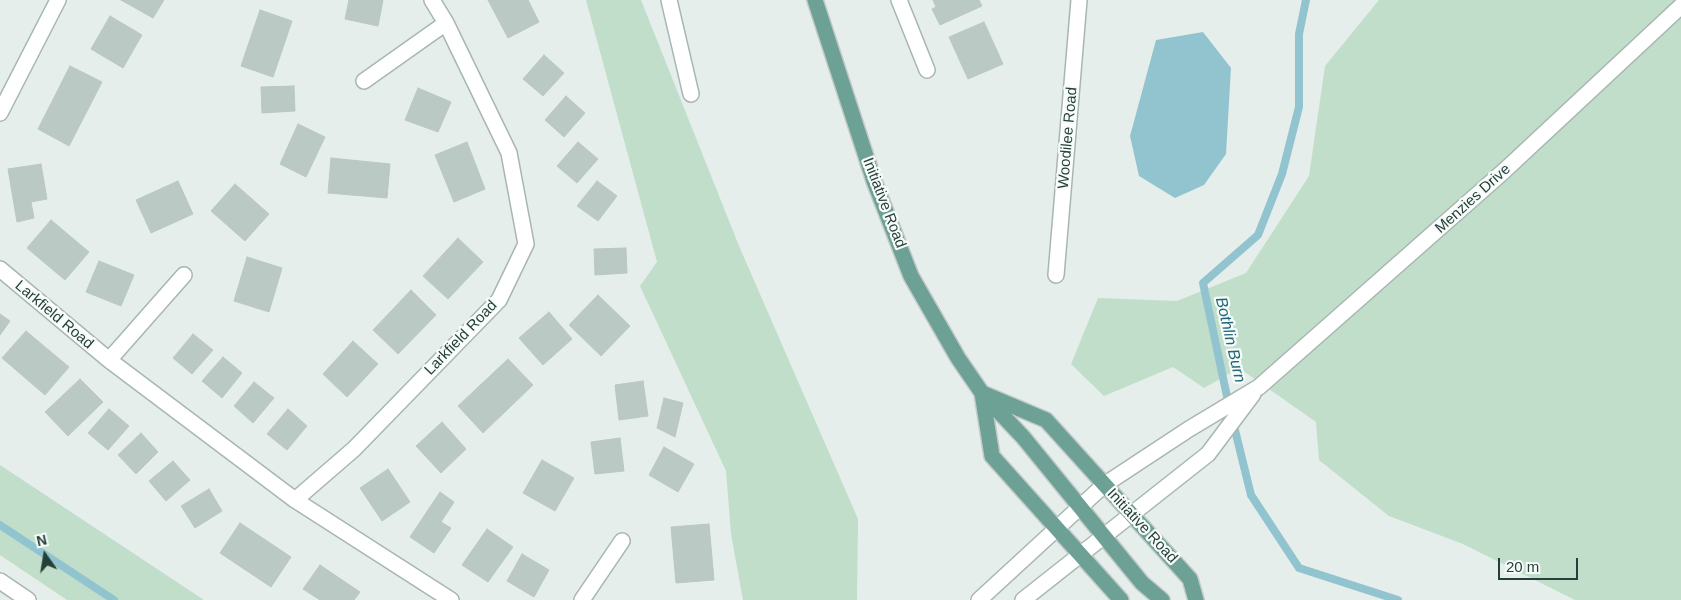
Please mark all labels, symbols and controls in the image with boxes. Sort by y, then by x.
street label: Woodilee Road [1055,86,1081,190]
street label: Initiative Road [859,155,909,251]
street label: Menzies Drive [1432,161,1514,237]
street label: Larkfield Road [11,277,97,353]
water label: Bothlin Burn [1211,295,1249,385]
street label: Larkfield Road [421,297,501,379]
street label: Initiative Road [1103,485,1181,567]
north arrow [20,530,70,580]
text: N [35,531,48,549]
scale bar [1501,548,1581,580]
text: 20 m [1506,558,1539,575]

